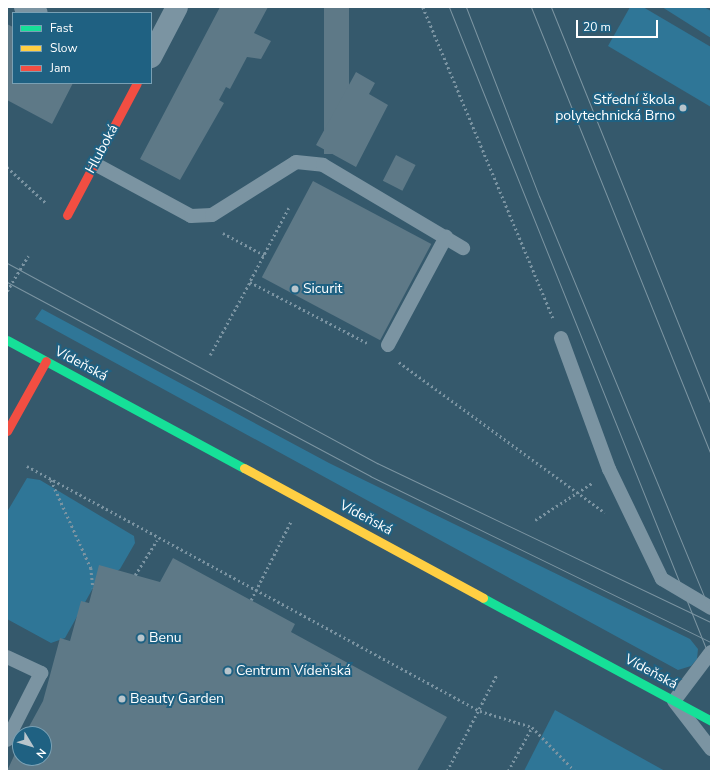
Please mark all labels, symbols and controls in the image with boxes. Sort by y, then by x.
legend [12,12,152,84]
scale bar [578,12,660,38]
text: 20 m [583,19,611,35]
text: Fast [50,20,73,36]
text: Slow [50,40,78,56]
text: Jam [50,60,71,76]
place label: Střední škola polytechnická Brno [555,92,675,124]
marker: Střední škola polytechnická Brno [678,103,688,113]
street label: Hluboká [82,122,122,176]
place label: Sicurit [303,281,342,297]
marker: Sicurit [290,284,300,294]
street label: Vídeňská [52,343,110,385]
street label: Vídeňská [337,497,395,539]
place label: Benu [149,630,182,646]
marker: Benu [136,633,146,643]
street label: Vídeňská [622,651,680,693]
place label: Centrum Vídeňská [236,663,351,679]
marker: Centrum Vídeňská [223,666,233,676]
place label: Beauty Garden [130,691,224,707]
marker: Beauty Garden [117,694,127,704]
north arrow [12,726,52,766]
text: N [33,745,50,761]

